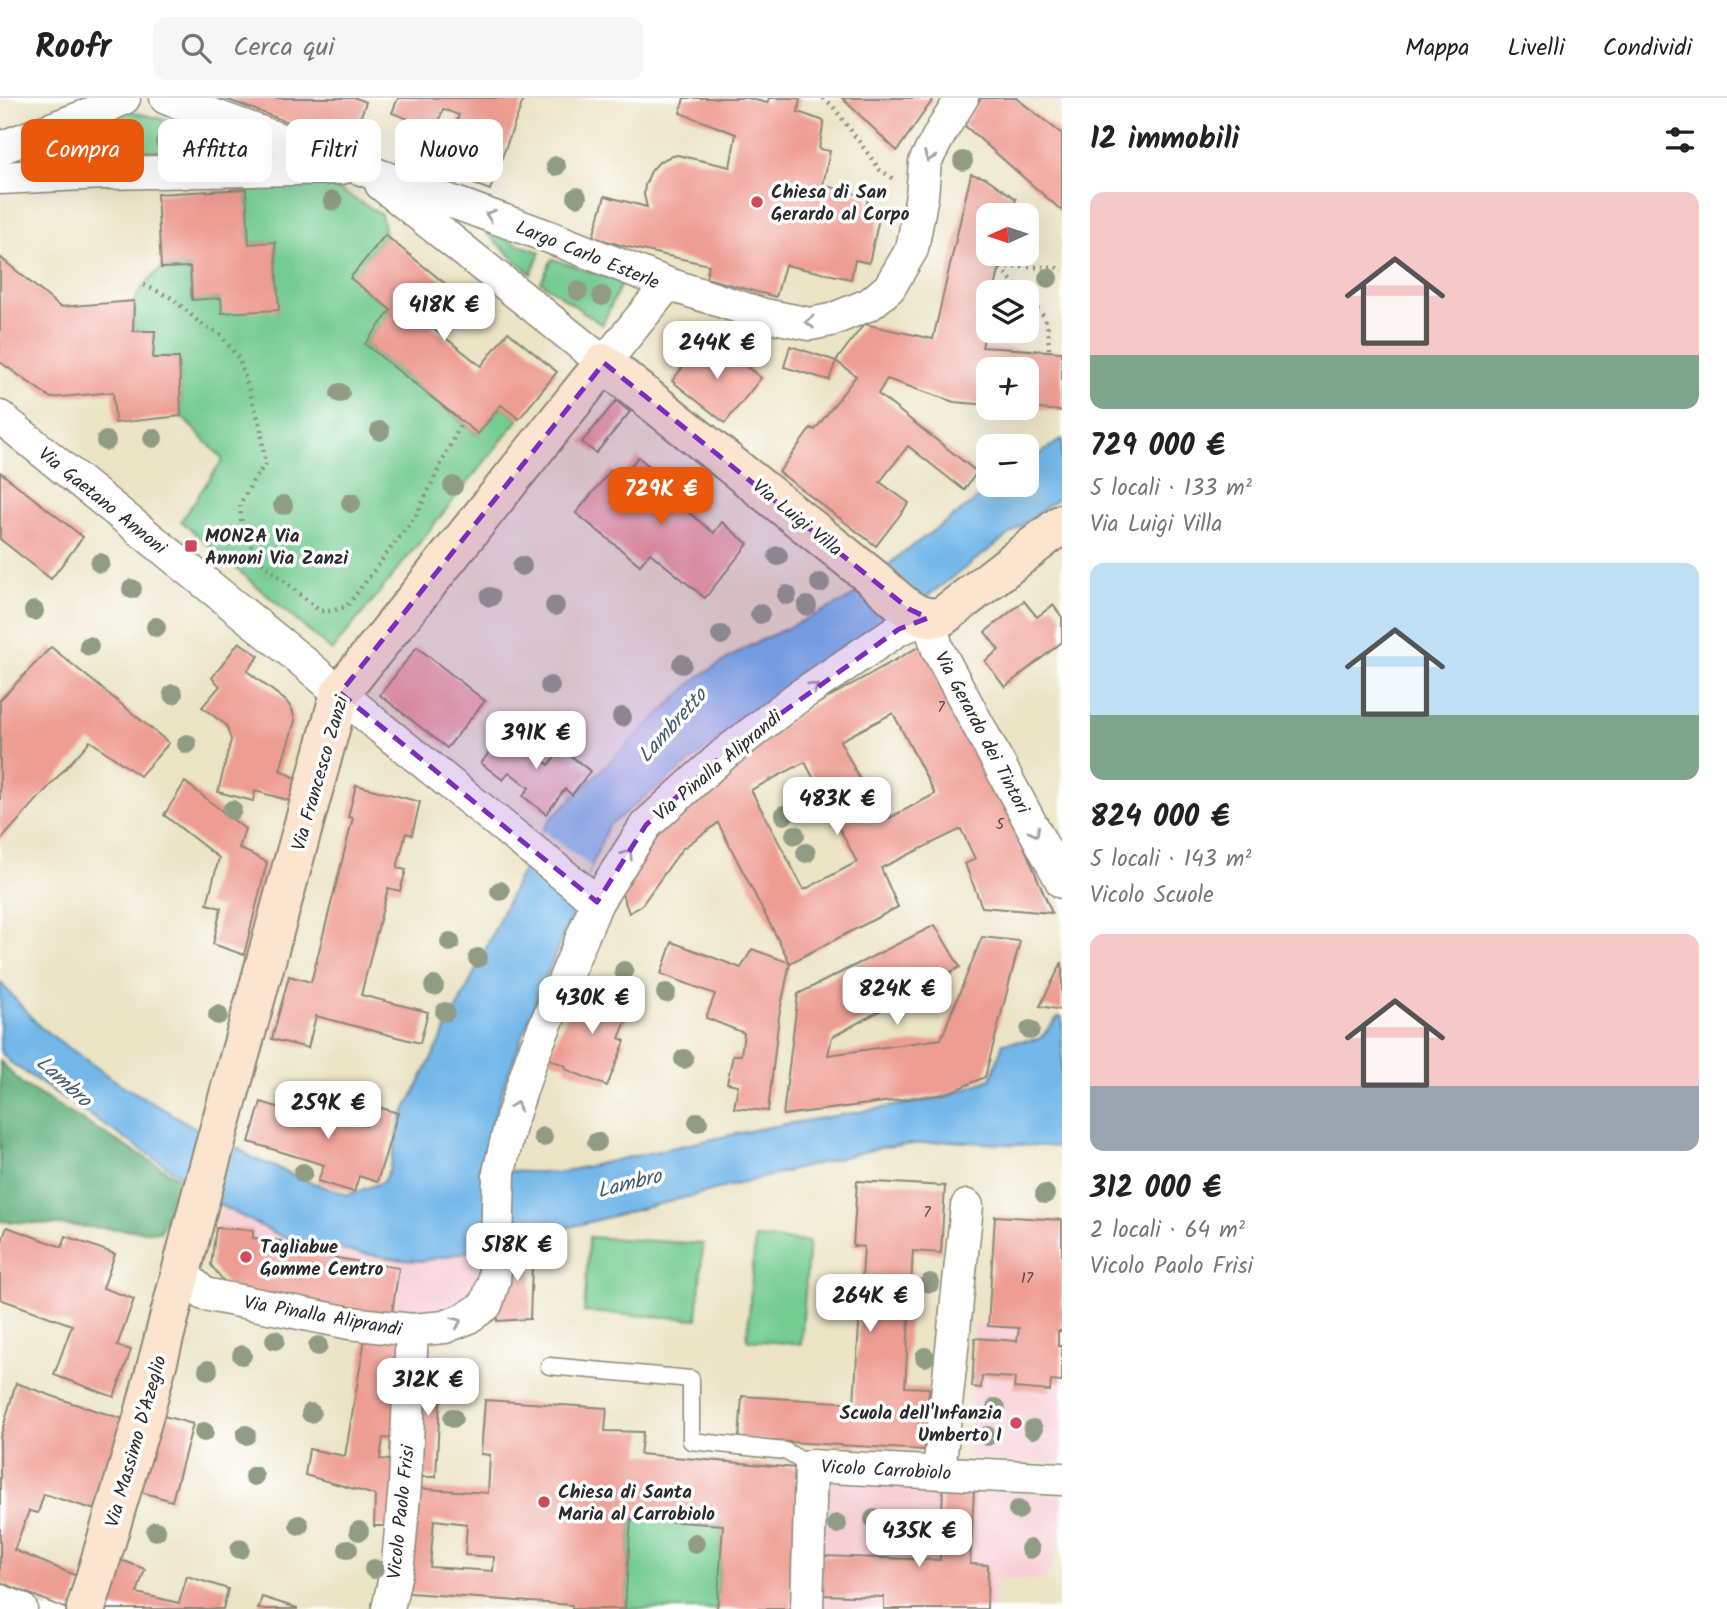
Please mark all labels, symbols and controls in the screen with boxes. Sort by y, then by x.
search box [153,17,643,80]
text: Roofr [35,22,111,75]
text: Cerca qui [233,27,334,69]
icon: search [177,29,215,67]
text: Mappa [1405,29,1470,68]
text: Livelli [1508,29,1565,68]
text: Condividi [1603,29,1692,68]
text: 12 immobili [1090,116,1239,164]
chip: Compra [21,119,144,182]
chip: Affitta [158,119,272,182]
chip: Filtri [286,119,381,182]
chip: Nuovo [395,119,503,182]
icon: filters [1661,121,1699,159]
one-way arrow [924,151,938,163]
place label: Chiesa di San Gerardo al Corpo [771,178,910,230]
marker: Chiesa di San Gerardo al Corpo [749,194,765,210]
north arrow [976,203,1040,266]
map controls [976,203,1039,497]
one-way arrow [484,209,497,223]
street label: Largo Carlo Esterle [511,213,664,299]
icon: home [1332,238,1458,364]
button: layers [976,280,1039,343]
pin: 418K € [387,284,501,343]
text: 418K € [409,288,479,324]
one-way arrow [804,314,815,330]
pin: 244K € [660,322,774,381]
text: 244K € [679,326,755,362]
button: + [976,357,1039,420]
text: 729 000 € [1090,423,1225,471]
button: − [976,434,1039,497]
street label: Via Gaetano Annoni [31,440,174,564]
pin: 729K € [604,468,718,527]
text: 5 locali · 133 m² [1090,471,1252,507]
text: 729K € [624,472,698,508]
street label: Via Luigi Villa [745,473,849,565]
text: Via Luigi Villa [1090,507,1222,543]
place label: MONZA Via Annoni Via Zanzi [205,522,349,574]
marker: MONZA Via Annoni Via Zanzi [183,538,199,554]
icon: home [1332,609,1458,735]
street label: Via Gerardo dei Tintori [926,646,1037,821]
water label: Lambretto [630,680,717,771]
one-way arrow [806,683,819,695]
street label: Via Francesco Zanzi [284,691,358,855]
house number: 7 [937,695,945,720]
street label: Via Pinalla Aliprandi [647,703,790,829]
pin: 391K € [479,712,593,771]
text: 391K € [502,716,570,752]
pin: 483K € [780,778,894,837]
text: 483K € [799,782,875,818]
text: 824 000 € [1090,794,1230,842]
house number: 5 [996,812,1006,837]
one-way arrow [1027,825,1040,837]
text: 5 locali · 143 m² [1090,842,1251,878]
one-way arrow [619,848,632,861]
text: Vicolo Scuole [1090,878,1214,914]
pin: 824K € [840,968,954,1027]
text: 824K € [859,972,935,1008]
pin: 430K € [535,976,649,1036]
icon: home [1332,980,1458,1106]
text: 430K € [555,981,629,1017]
water label: Lambro [28,1048,99,1117]
pin: 259K € [271,1082,385,1141]
text: 259K € [291,1086,365,1122]
one-way arrow [508,1100,522,1112]
water label: Lambro [594,1160,667,1208]
text: 312 000 € [1090,1165,1221,1213]
house number: 7 [923,1200,931,1225]
text: 2 locali · 64 m² [1090,1213,1245,1249]
pin: 518K € [460,1224,574,1283]
text: 518K € [482,1228,552,1264]
place label: Tagliabue Gomme Centro [260,1233,384,1285]
marker: Tagliabue Gomme Centro [238,1249,254,1265]
text: Vicolo Paolo Frisi [1090,1249,1253,1285]
house number: 17 [1021,1266,1034,1291]
pin: 264K € [813,1274,927,1334]
text: 264K € [832,1279,908,1315]
street label: Via Pinalla Aliprandi [241,1288,406,1346]
one-way arrow [450,1316,462,1330]
street label: Via Massimo D'Azeglio [98,1352,176,1531]
pin: 312K € [371,1358,485,1418]
text: 312K € [393,1363,463,1399]
place label: Scuola dell'Infanzia Umberto I [840,1399,1002,1451]
marker: Scuola dell'Infanzia Umberto I [1008,1415,1024,1431]
street label: Vicolo Paolo Frisi [380,1442,424,1581]
street label: Vicolo Carrobiolo [820,1453,952,1489]
place label: Chiesa di Santa Maria al Carrobiolo [558,1478,715,1530]
marker: Chiesa di Santa Maria al Carrobiolo [536,1494,552,1510]
pin: 435K € [862,1510,976,1569]
text: 435K € [882,1514,956,1550]

